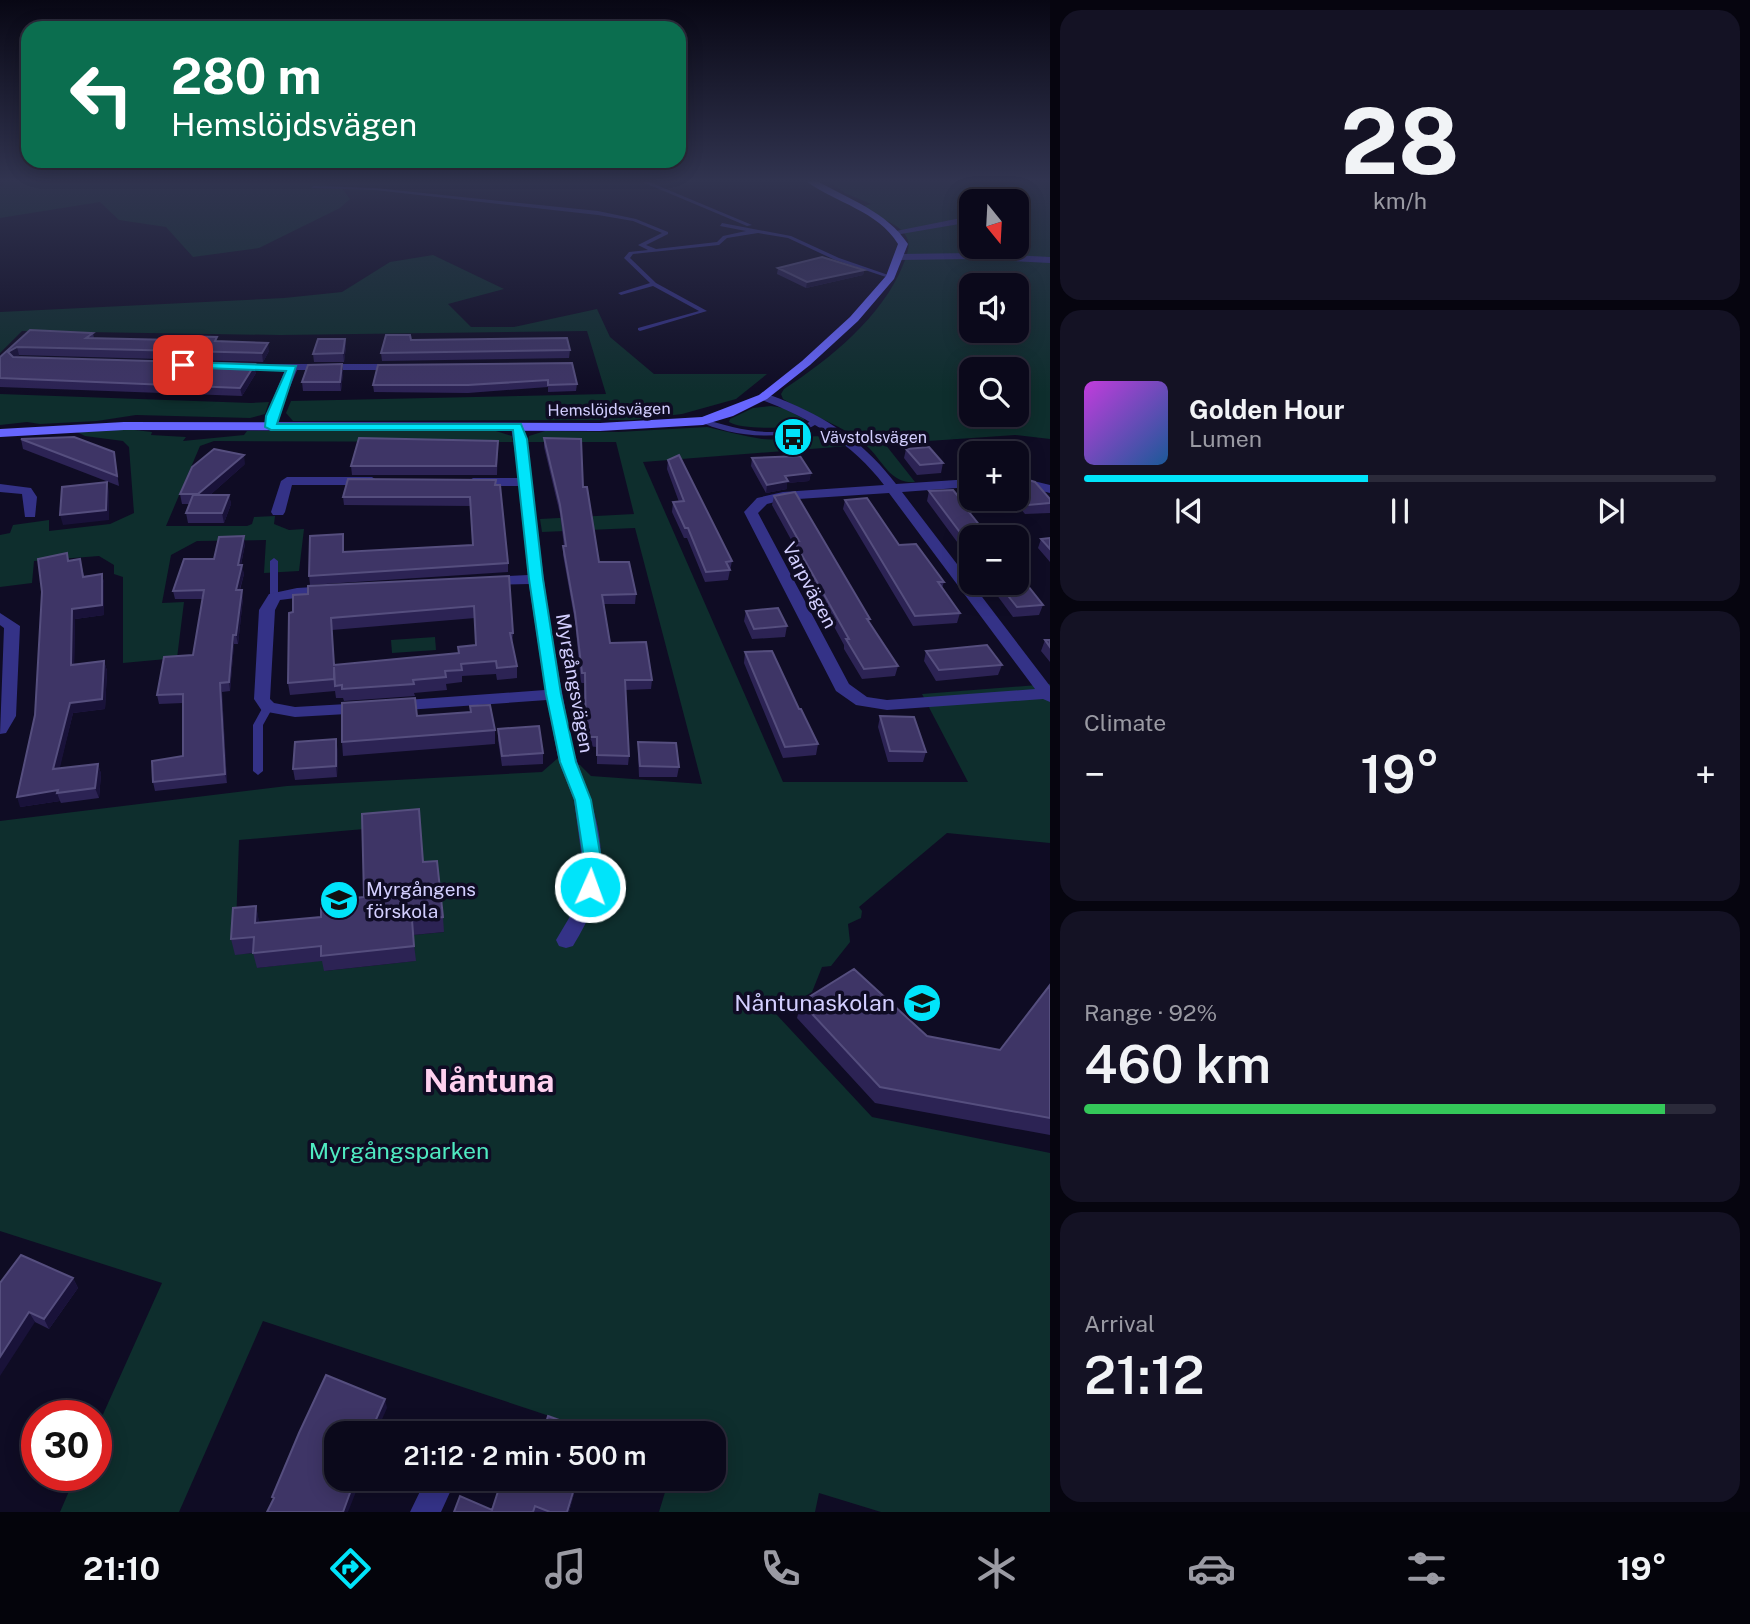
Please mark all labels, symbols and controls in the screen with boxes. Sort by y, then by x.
text: 280 m [171,47,321,105]
icon: left [56,49,147,140]
text: 28 [1341,88,1459,194]
text: Hemslöjdsvägen [171,106,417,143]
text: km/h [1373,187,1427,214]
north arrow [959,189,1029,259]
map controls [959,189,1029,595]
button: sound [959,273,1029,343]
pin [153,335,213,395]
icon: arrive [164,346,202,384]
button: search [959,357,1029,427]
text: Golden Hour [1189,394,1344,425]
street label: Hemslöjdsvägen [547,399,671,420]
bus stop icon: Vävstolsvägen [772,416,814,458]
text: Lumen [1189,425,1262,452]
place label: Vävstolsvägen [820,428,927,447]
button: + [959,441,1029,511]
icon: previous [1170,492,1208,530]
icon: pause [1381,492,1419,530]
icon: next [1592,492,1630,530]
button: − [959,525,1029,595]
street label: Varpvägen [778,538,842,632]
street label: Myrgångsvägen [552,612,598,754]
text: Climate [1084,709,1166,736]
text: 19° [1360,744,1440,805]
text: − [1084,752,1105,797]
text: + [1695,752,1716,797]
position arrow [553,850,627,924]
place label: Myrgångens förskola [366,878,476,922]
school or university icon: Myrgångens förskola [318,879,360,921]
school or university icon: Nåntunaskolan [901,982,943,1024]
place label: Nåntunaskolan [734,989,895,1016]
text: Range · 92% [1084,999,1217,1026]
text: 460 km [1084,1034,1271,1095]
district label: Nåntuna [424,1062,554,1099]
park label: Myrgångsparken [309,1137,489,1164]
text: Arrival [1084,1310,1155,1337]
text: 21:12 [1084,1345,1205,1406]
speed limit sign: 30 [21,1400,112,1491]
text: 21:12 · 2 min · 500 m [404,1440,647,1471]
icon: directions [326,1544,375,1593]
icon: music [541,1544,590,1593]
icon: phone [756,1544,805,1593]
icon: climate [972,1544,1021,1593]
icon: car [1187,1544,1236,1593]
icon: filters [1402,1544,1451,1593]
text: 21:10 [83,1550,160,1587]
text: 19° [1617,1550,1667,1587]

